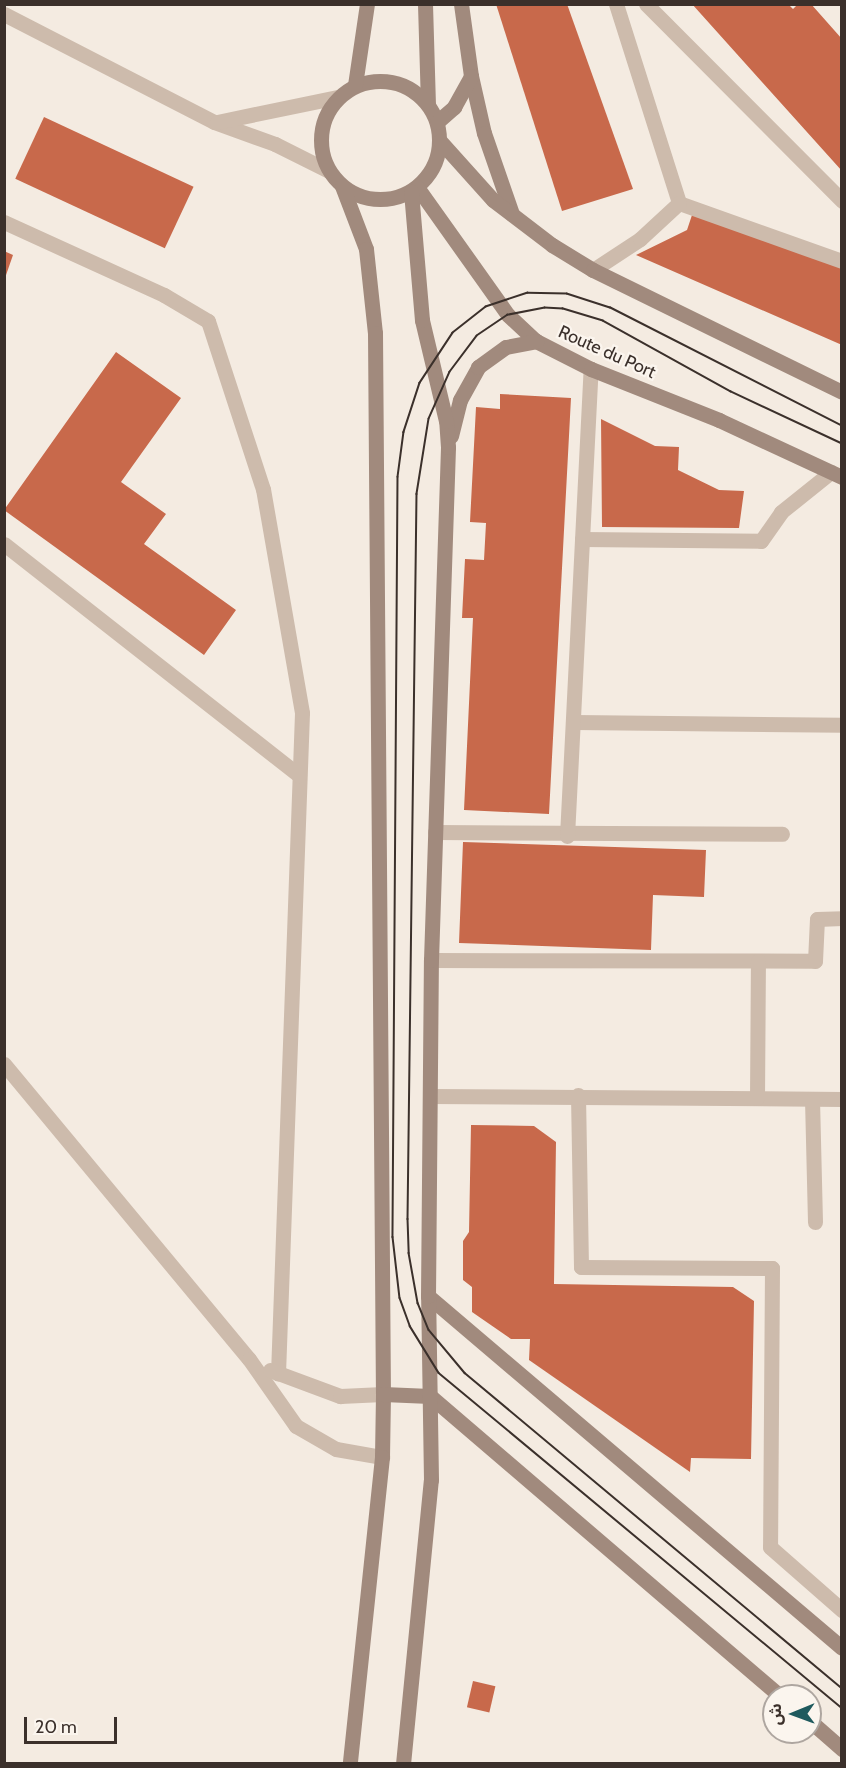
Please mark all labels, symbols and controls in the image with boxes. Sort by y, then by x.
street label: Route du Port [555,321,659,383]
north arrow [762,1684,822,1744]
text: ش [766,1703,785,1725]
scale bar [27,1705,120,1743]
text: 20 m [35,1716,77,1738]

